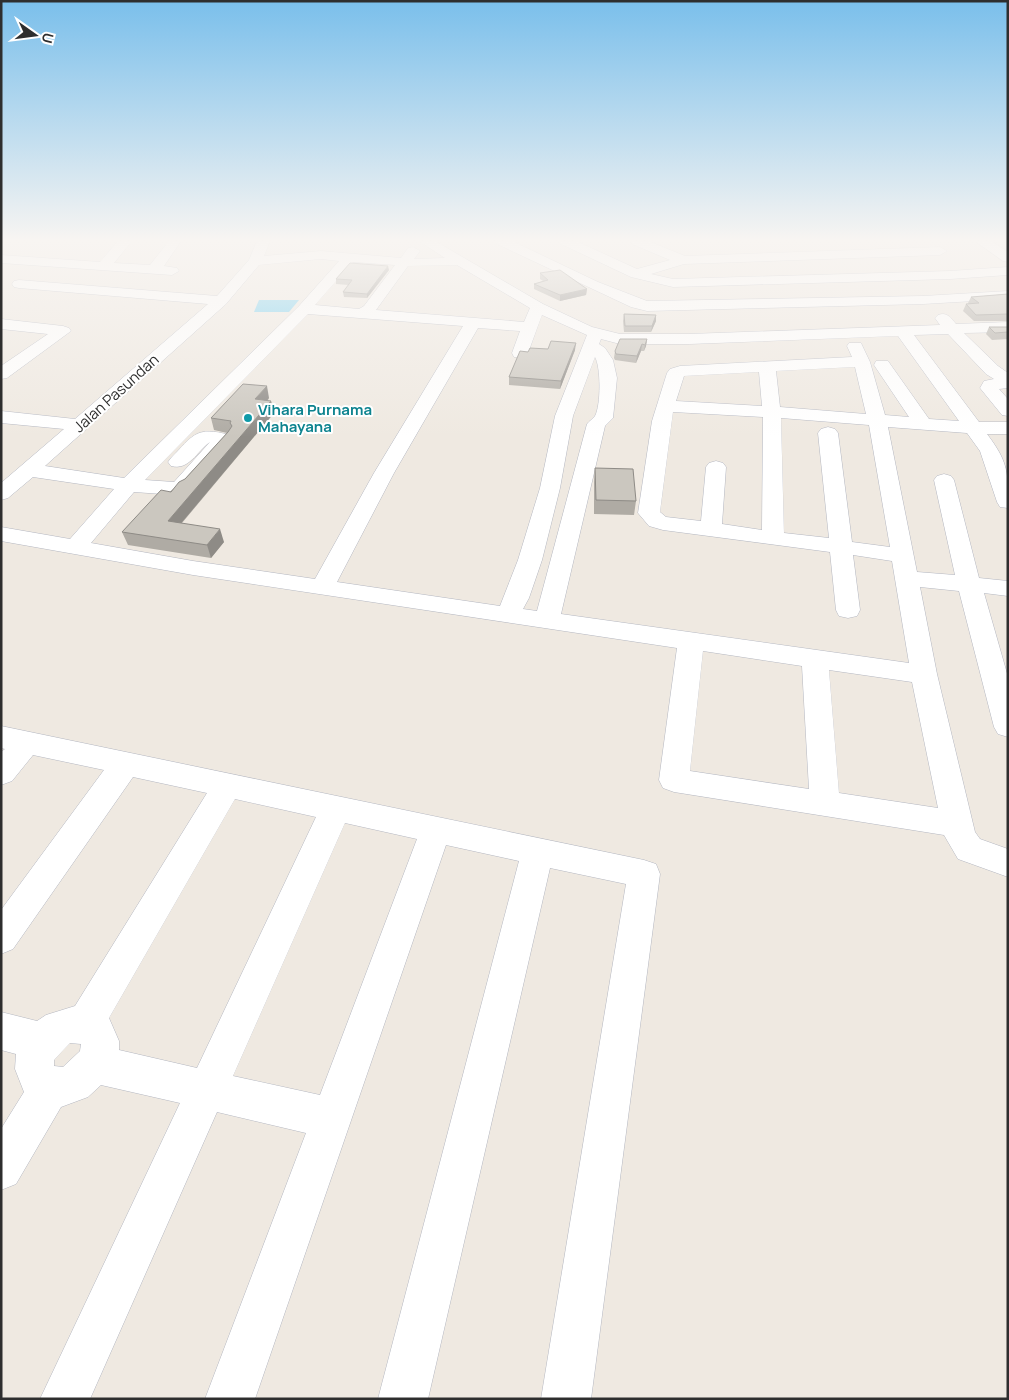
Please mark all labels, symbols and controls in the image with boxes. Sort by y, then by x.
north arrow [10,10,60,60]
text: U [38,31,59,45]
street label: Jalan Pasundan [69,349,163,437]
place label: Vihara Purnama Mahayana [258,399,372,437]
marker: Vihara Purnama Mahayana [242,412,254,424]

